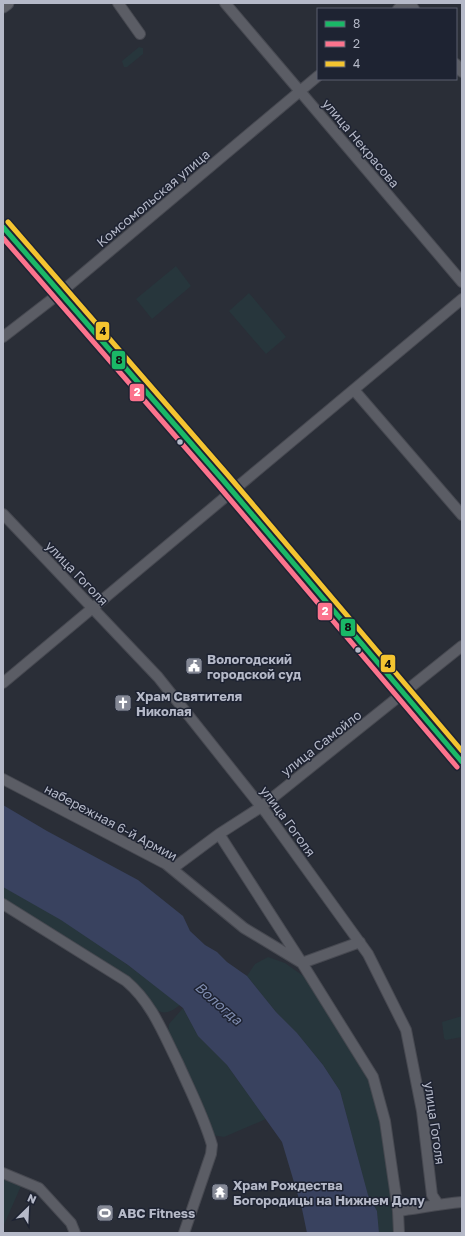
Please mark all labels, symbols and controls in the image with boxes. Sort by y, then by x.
legend [317,8,457,80]
text: 8 [353,16,360,31]
text: 2 [353,36,360,51]
text: 4 [353,56,360,71]
street label: улица Некрасова [319,95,403,191]
street label: Комсомольская улица [93,146,213,250]
line badge: 4 [95,321,110,341]
text: 4 [100,324,107,337]
line badge: 8 [111,350,126,370]
text: 8 [115,353,123,366]
line badge: 2 [129,383,145,402]
text: 2 [134,385,141,398]
unlabelled marker [175,437,185,447]
street label: улица Гоголя [42,537,112,609]
line badge: 2 [317,602,333,621]
text: 2 [322,604,329,617]
line badge: 8 [340,618,356,637]
text: 8 [344,620,352,633]
unlabelled marker [353,645,363,655]
place label: Вологодский городской суд [207,651,301,682]
line badge: 4 [380,654,396,673]
public building icon: Вологодский городской суд [184,656,204,676]
text: 4 [385,657,392,670]
place label: Храм Святителя Николая [136,688,242,719]
church icon: Храм Святителя Николая [113,693,133,713]
street label: улица Самойло [277,706,365,779]
street label: набережная 6-й Армии [42,780,180,864]
street label: улица Гоголя [257,783,319,859]
water label: Вологда [192,978,247,1029]
street label: улица Гоголя [421,1081,449,1165]
place label: Храм Рождества Богородицы на Нижнем Долу [233,1177,425,1208]
temple icon: Храм Рождества Богородицы на Нижнем Долу [210,1182,230,1202]
north arrow [8,1188,48,1228]
text: N [26,1191,39,1206]
sports icon: ABC Fitness [95,1203,115,1223]
place label: ABC Fitness [118,1205,195,1221]

